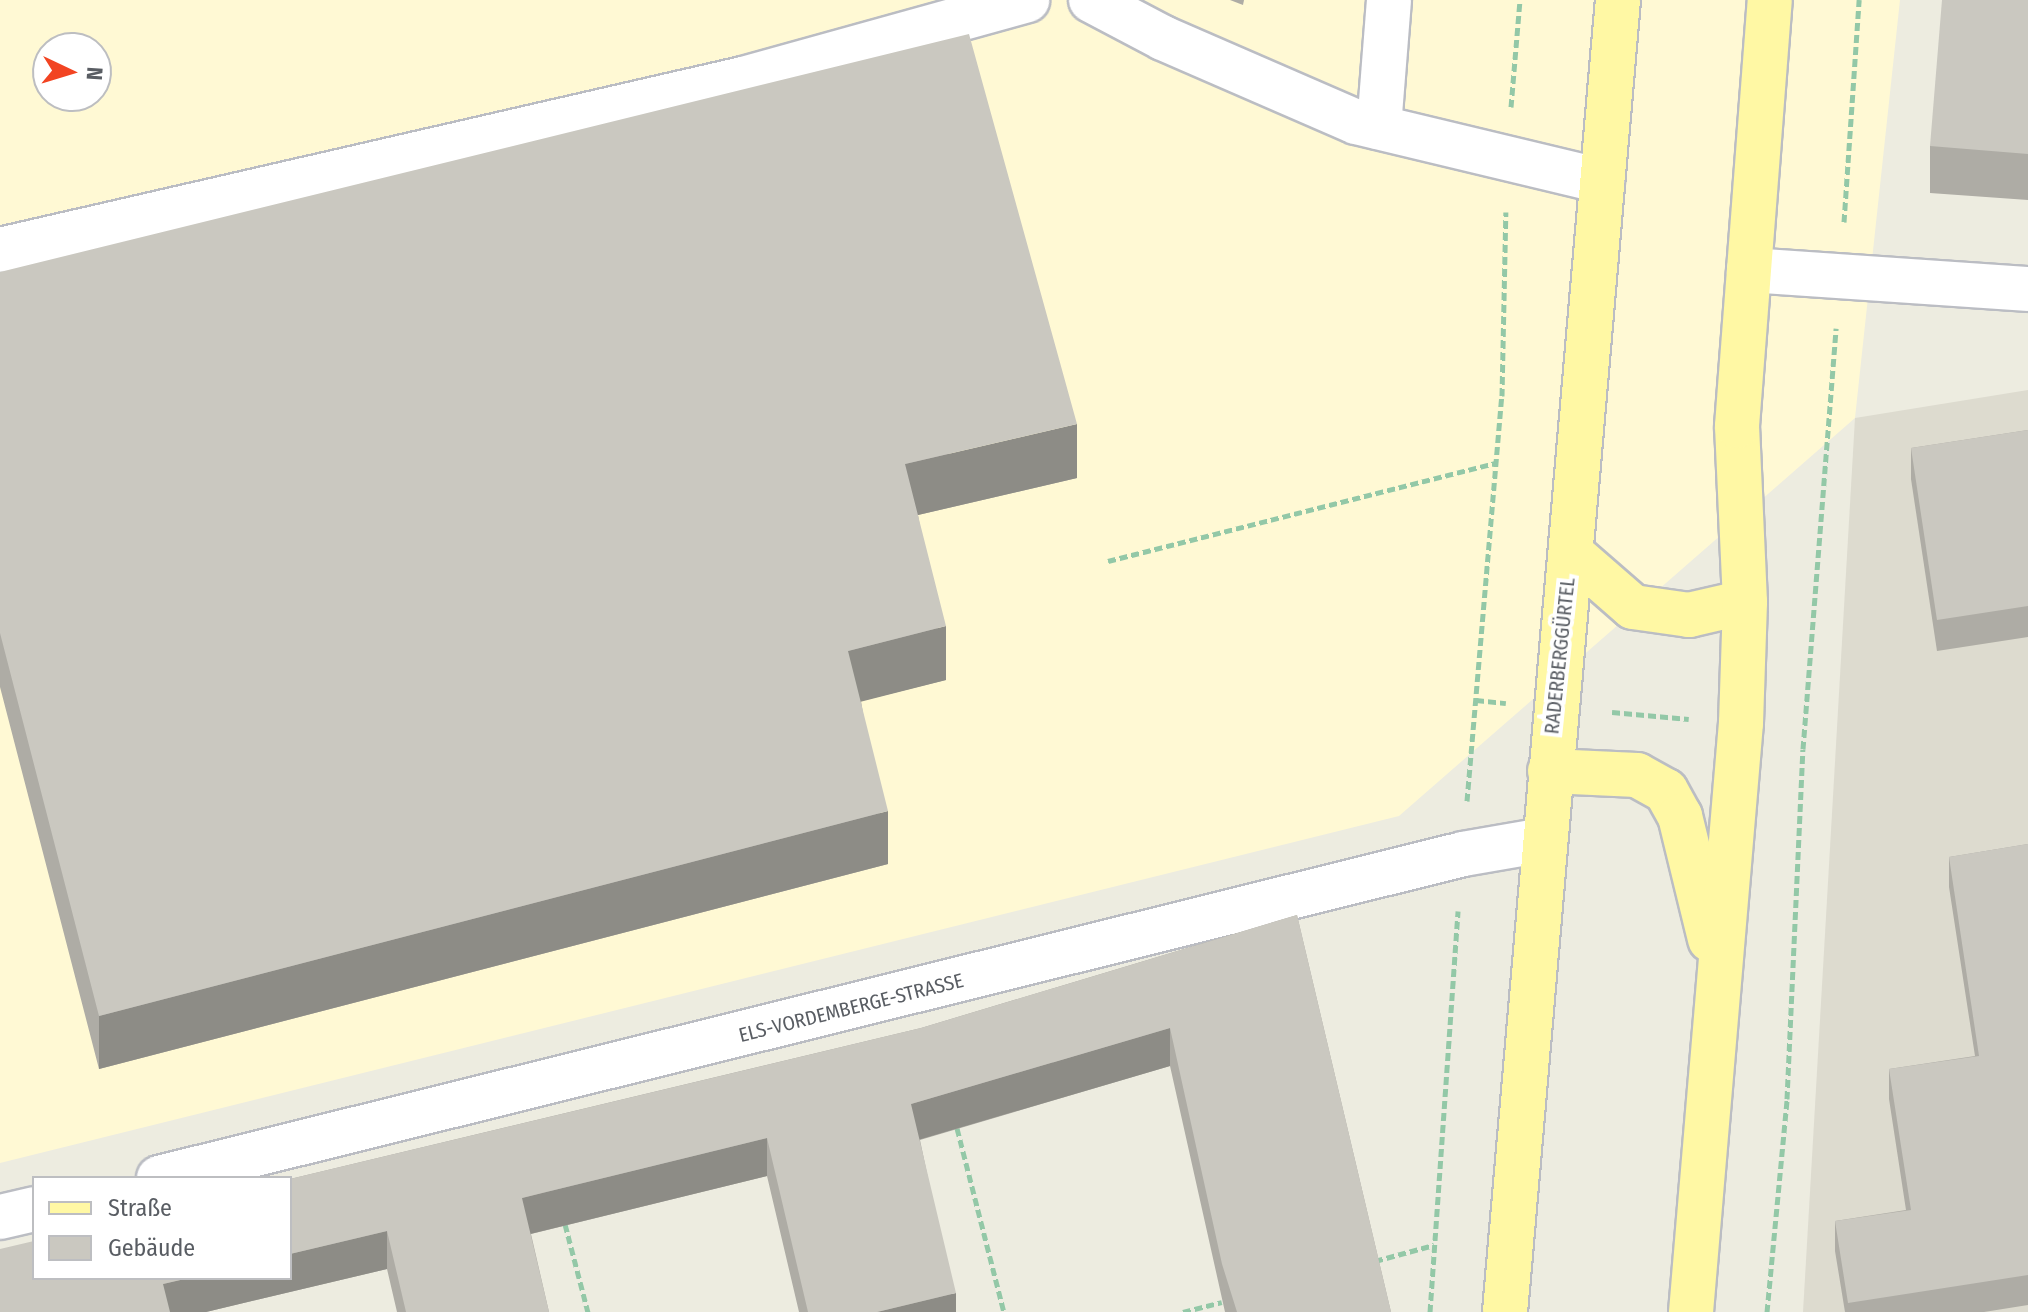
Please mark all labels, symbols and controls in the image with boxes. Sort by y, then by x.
north arrow [32,32,112,112]
text: N [81,66,108,81]
street label: RADERBERGGÜRTEL [1540,577,1580,735]
street label: ELS-VORDEMBERGE-STRASSE [736,968,966,1048]
legend [32,1176,292,1280]
text: Straße [108,1194,172,1222]
text: Gebäude [108,1234,195,1262]

